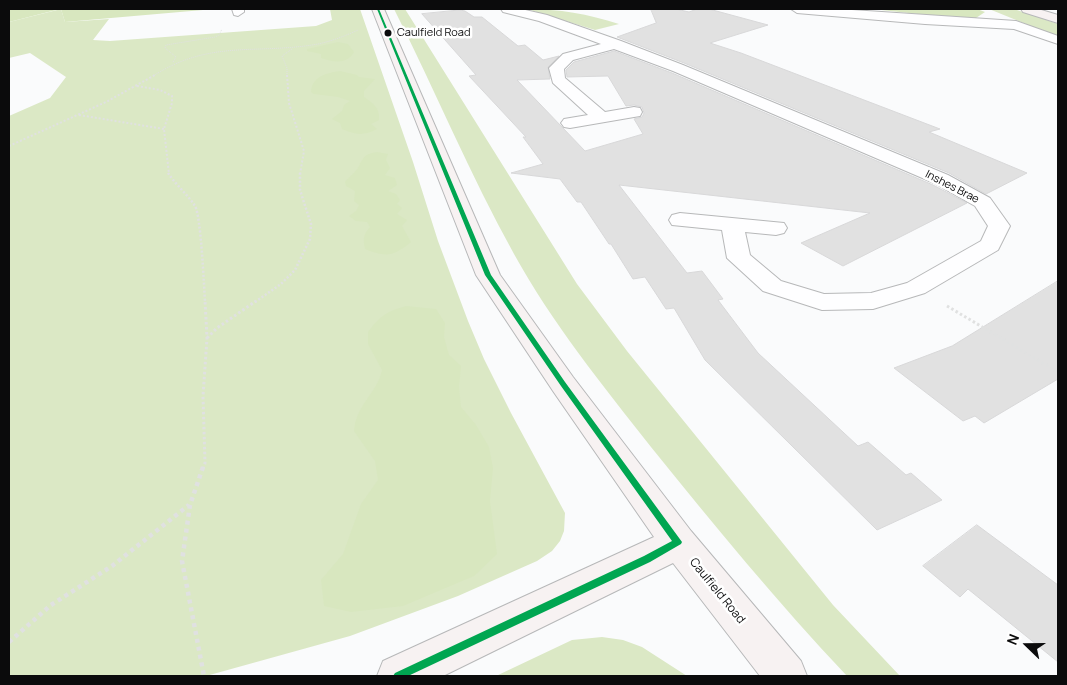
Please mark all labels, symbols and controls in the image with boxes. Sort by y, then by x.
place label: Caulfield Road [397,26,471,40]
marker: Caulfield Road [383,28,393,38]
street label: Inshes Brae [923,168,981,206]
street label: Caulfield Road [686,555,748,627]
north arrow [1002,620,1052,670]
text: N [1002,631,1023,647]

